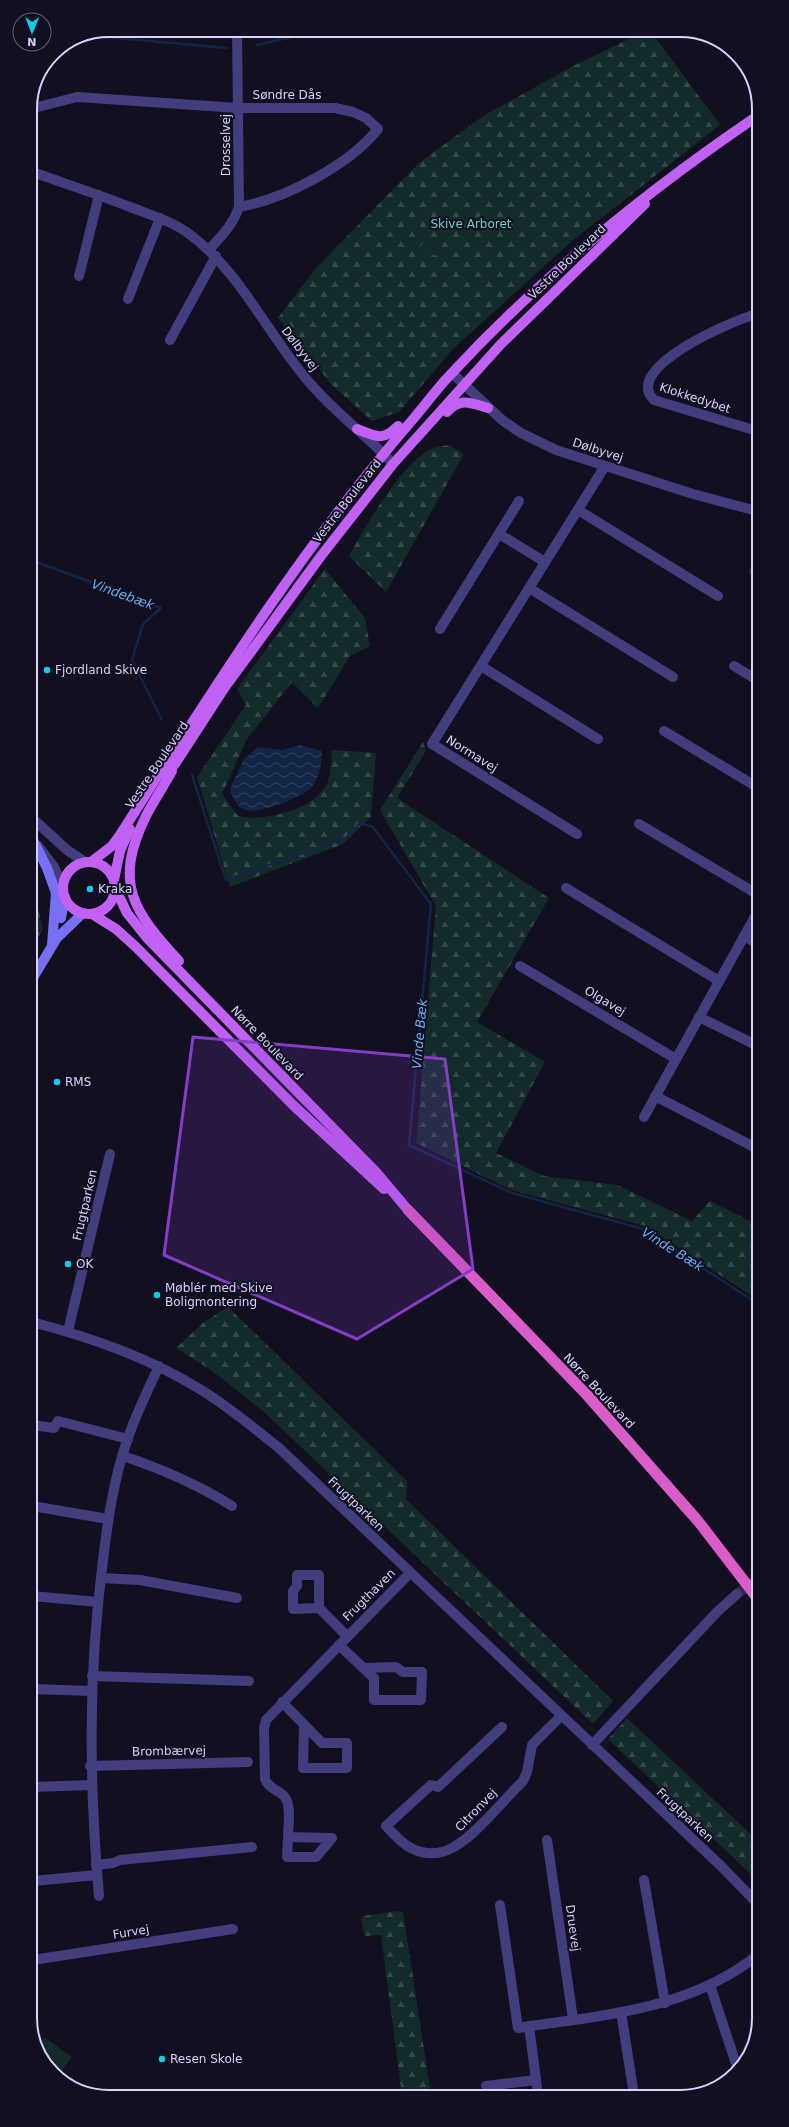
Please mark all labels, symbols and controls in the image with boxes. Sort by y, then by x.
north arrow [12,12,52,52]
text: N [27,35,37,48]
street label: Søndre Dås [253,88,321,102]
street label: Drosselvej [219,114,233,176]
park label: Skive Arboret [430,217,512,231]
street label: Vestre Boulevard [525,221,609,303]
street label: Dølbyvej [279,324,321,374]
street label: Klokkedybet [658,380,733,416]
street label: Dølbyvej [571,435,625,465]
street label: Vestre Boulevard [310,456,384,546]
water label: Vindebæk [89,576,157,613]
place label: Fjordland Skive [55,663,147,677]
marker: Fjordland Skive [42,665,52,675]
street label: Vestre Boulevard [123,719,191,811]
street label: Normavej [444,733,500,775]
place label: Kraka [98,882,132,896]
marker: Kraka [85,884,95,894]
street label: Olgavej [582,983,628,1019]
water label: Vinde Bæk [409,998,430,1070]
street label: Nørre Boulevard [228,1003,306,1083]
place label: RMS [65,1075,91,1089]
marker: RMS [52,1077,62,1087]
street label: Frugtparken [70,1168,100,1242]
water label: Vinde Bæk [639,1224,707,1275]
place label: OK [76,1257,94,1271]
marker: OK [63,1259,73,1269]
place label: Møblér med Skive Boligmontering [165,1281,273,1309]
marker: Møblér med Skive Boligmontering [152,1290,162,1300]
street label: Nørre Boulevard [561,1351,637,1431]
street label: Frugtparken [325,1474,387,1534]
street label: Frugthaven [340,1566,398,1624]
street label: Brombærvej [132,1743,206,1759]
street label: Frugtparken [654,1785,716,1845]
street label: Citronvej [452,1786,500,1834]
street label: Druevej [563,1904,583,1952]
street label: Furvej [112,1922,150,1942]
place label: Resen Skole [170,2052,242,2066]
marker: Resen Skole [157,2054,167,2064]

